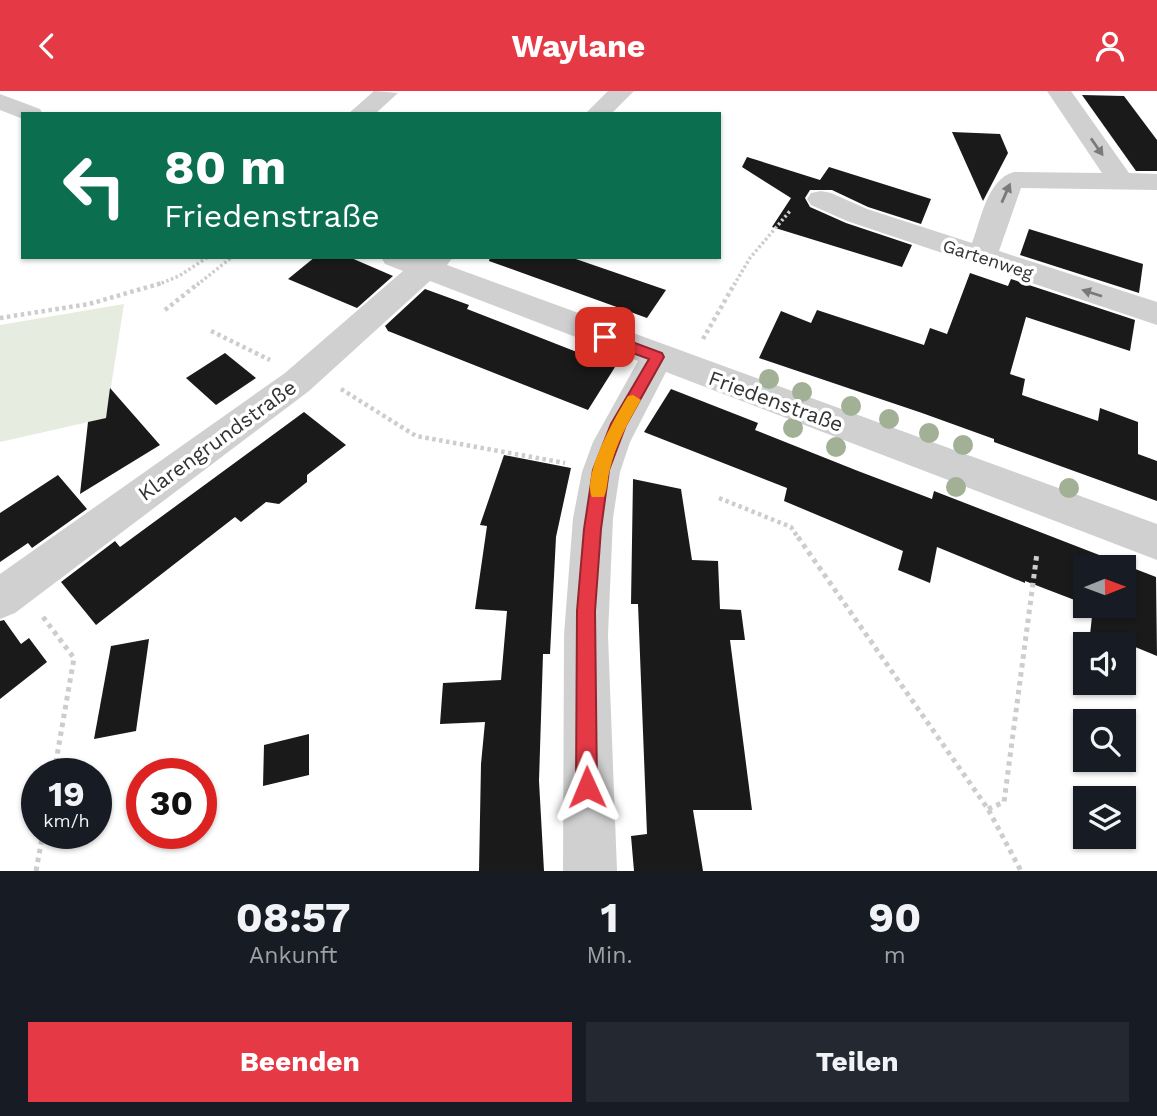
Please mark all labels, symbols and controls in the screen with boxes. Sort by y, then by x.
icon: back [28,27,66,65]
text: Waylane [512,27,645,65]
icon: person [1091,27,1129,65]
text: 80 m [164,138,286,196]
one-way arrow [1090,138,1104,156]
icon: left [49,140,140,231]
one-way arrow [1000,183,1012,203]
text: Friedenstraße [164,197,380,235]
street label: Gartenweg [940,235,1036,284]
one-way arrow [1081,287,1102,297]
pin [575,307,635,367]
icon: arrive [586,318,624,356]
street label: Friedenstraße [705,365,847,437]
street label: Klarengrundstraße [133,374,301,506]
north arrow [1073,555,1136,618]
map controls [1073,555,1136,849]
button: sound [1073,632,1136,695]
button: search [1073,709,1136,772]
position arrow [550,750,624,824]
speed limit sign: 30 [126,758,217,849]
text: 19 [48,773,85,815]
button: layers [1073,786,1136,849]
text: km/h [43,810,90,831]
text: 08:57 [236,893,351,942]
text: 1 [600,893,619,942]
text: 90 [868,893,921,942]
text: Ankunft [249,942,337,969]
text: Min. [586,942,633,969]
text: m [884,942,906,969]
button: Beenden [28,1022,572,1102]
button: Teilen [586,1022,1129,1102]

